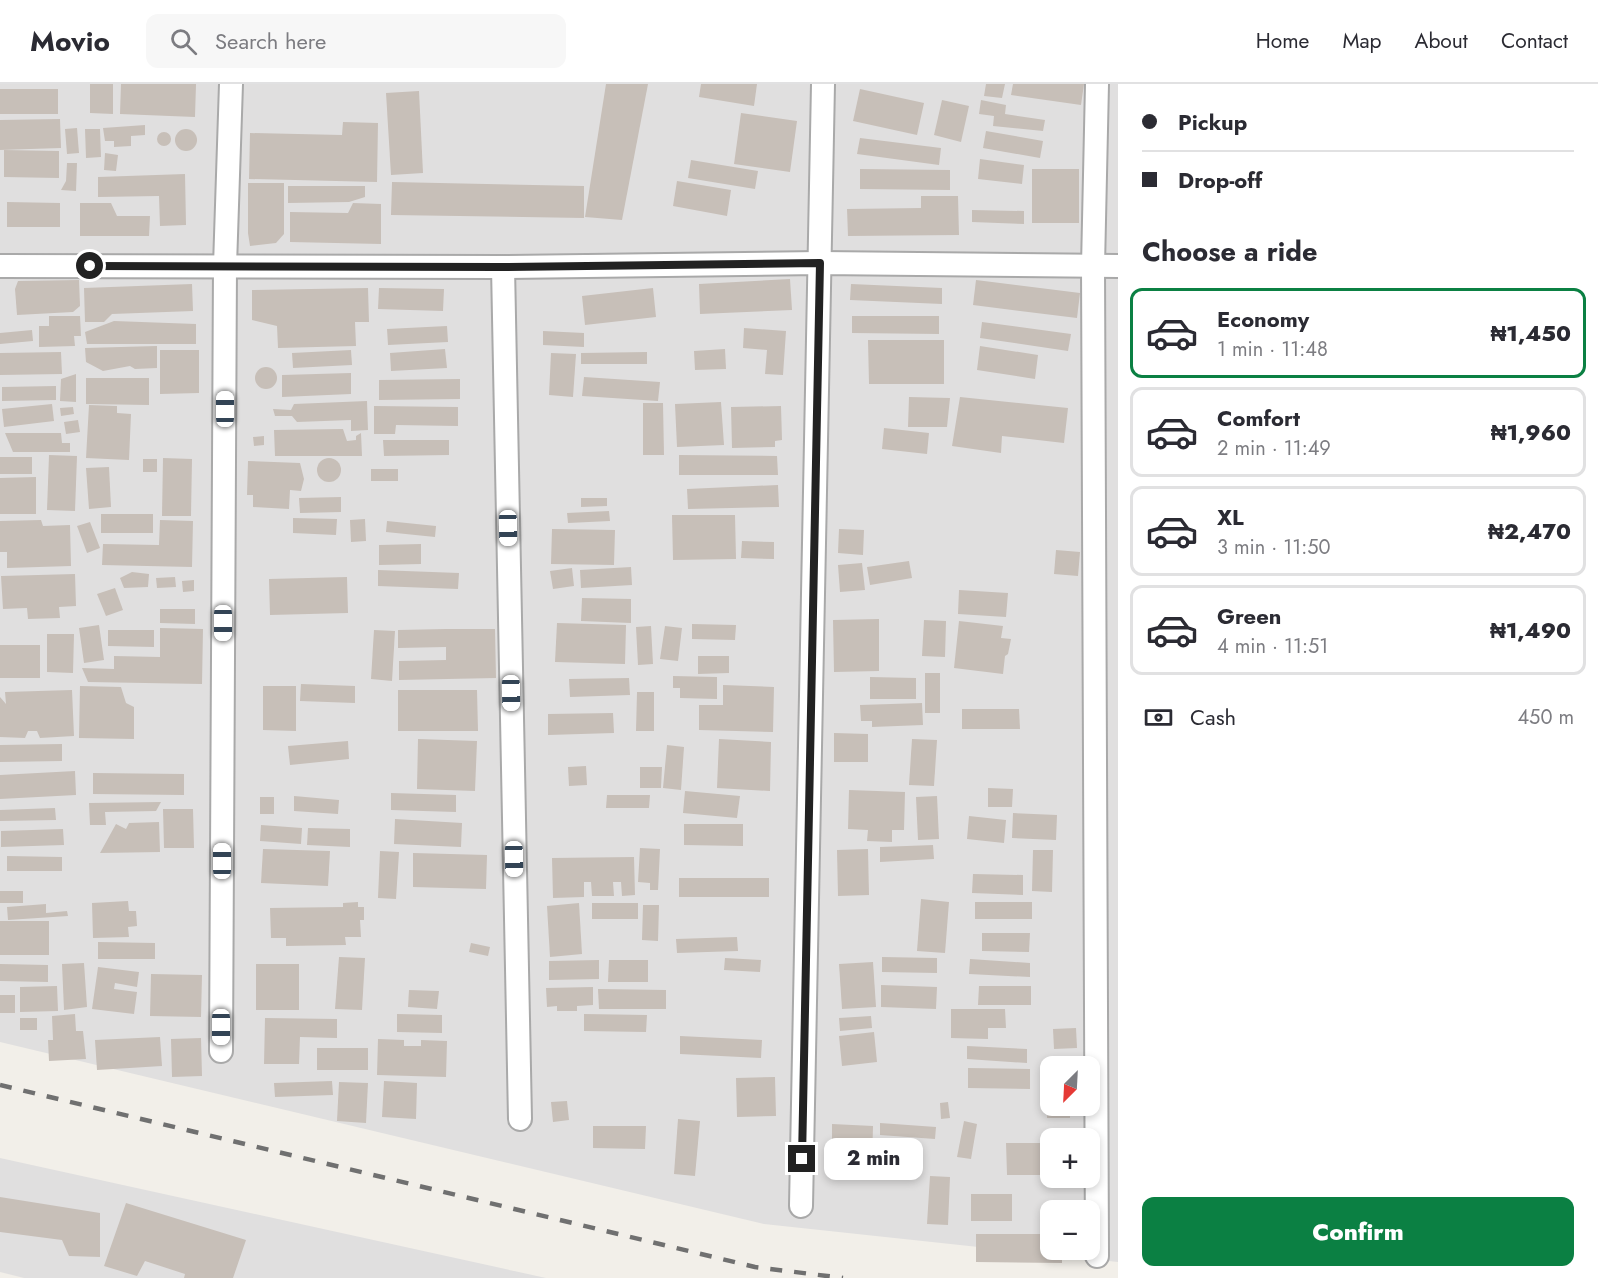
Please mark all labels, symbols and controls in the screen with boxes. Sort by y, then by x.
search box [146,14,566,68]
text: Movio [30,21,110,62]
icon: search [167,25,200,58]
text: Search here [215,25,326,57]
text: Home [1256,26,1309,56]
text: Map [1342,26,1382,56]
text: About [1415,26,1468,56]
text: Contact [1501,26,1568,56]
text: Pickup [1178,106,1247,138]
text: Drop-off [1178,164,1262,196]
text: Choose a ride [1142,232,1317,271]
route start [76,252,103,279]
text: Economy [1217,303,1309,335]
icon: car [1145,306,1199,360]
text: ₦1,450 [1490,317,1571,349]
text: 1 min · 11:48 [1217,335,1328,364]
car [216,391,234,427]
text: Comfort [1217,402,1300,434]
icon: car [1145,405,1199,459]
text: ₦1,960 [1491,416,1571,448]
text: 2 min · 11:49 [1217,434,1331,463]
text: XL [1217,501,1244,533]
icon: car [1145,504,1199,558]
car [499,510,517,546]
text: ₦2,470 [1488,515,1571,547]
text: 3 min · 11:50 [1217,533,1331,562]
text: Green [1217,600,1281,632]
icon: car [1145,603,1199,657]
car [214,605,232,641]
text: ₦1,490 [1490,614,1571,646]
text: 4 min · 11:51 [1217,632,1328,661]
car [502,675,520,711]
icon: cash [1142,701,1175,734]
text: Cash [1190,701,1236,733]
text: 450 m [1517,703,1574,732]
car [505,841,523,877]
car [213,843,231,879]
car [212,1009,230,1045]
north arrow [1040,1056,1100,1116]
map controls [1040,1056,1100,1260]
button: + [1040,1128,1100,1188]
callout: 2 min [823,1138,922,1180]
text: 2 min [847,1144,900,1173]
route end [788,1145,815,1172]
button: Confirm [1142,1197,1574,1266]
button: − [1040,1200,1100,1260]

